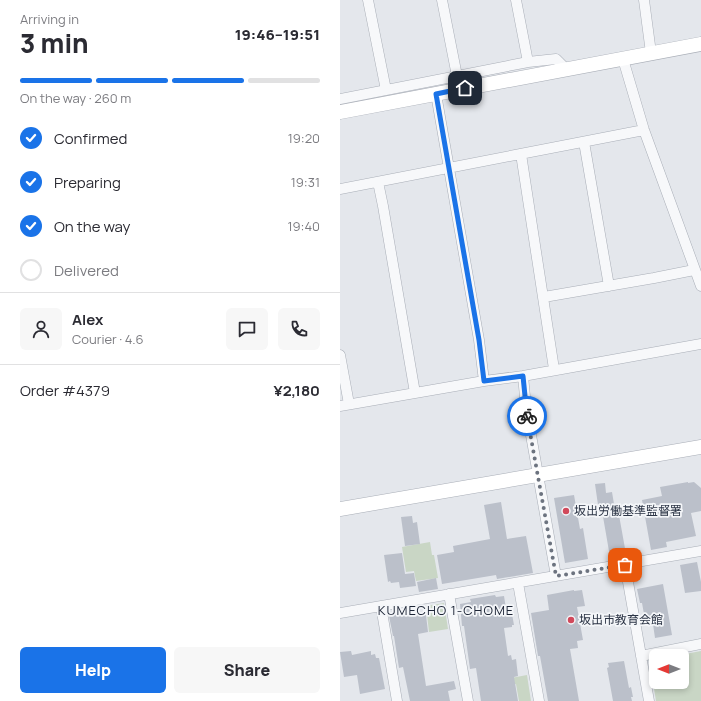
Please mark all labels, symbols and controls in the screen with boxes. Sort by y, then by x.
text: Arriving in [20,10,79,28]
text: 19:46–19:51 [235,24,320,45]
text: 3 min [20,25,89,61]
pin [448,71,482,105]
icon: home [454,77,476,99]
text: On the way · 260 m [20,89,131,107]
icon: check [20,127,42,149]
text: Confirmed [54,128,127,149]
text: 19:20 [288,129,320,147]
icon: check [20,171,42,193]
text: Preparing [54,172,121,193]
text: 19:31 [291,173,320,191]
icon: check [20,215,42,237]
text: On the way [54,216,130,237]
text: 19:40 [287,217,320,235]
text: Delivered [54,260,119,281]
button: person [20,308,62,350]
button: chat [226,308,268,350]
button: phone [278,308,320,350]
text: Alex [72,309,103,330]
text: Courier · 4.6 [72,330,144,348]
text: Order #4379 [20,380,110,401]
text: ¥2,180 [274,380,320,401]
courier [507,396,547,436]
icon: bike [516,405,538,427]
place label: 坂出労働基準監督署 [574,502,682,519]
marker: 坂出労働基準監督署 [561,506,571,516]
pin [608,548,642,582]
icon: bag [614,554,636,576]
district label: KUMECHO 1-CHOME [378,601,514,619]
place label: 坂出市教育会館 [579,611,663,628]
marker: 坂出市教育会館 [566,615,576,625]
button: Help [20,647,166,693]
button: Share [174,647,320,693]
north arrow [649,649,689,689]
map controls [649,649,689,689]

